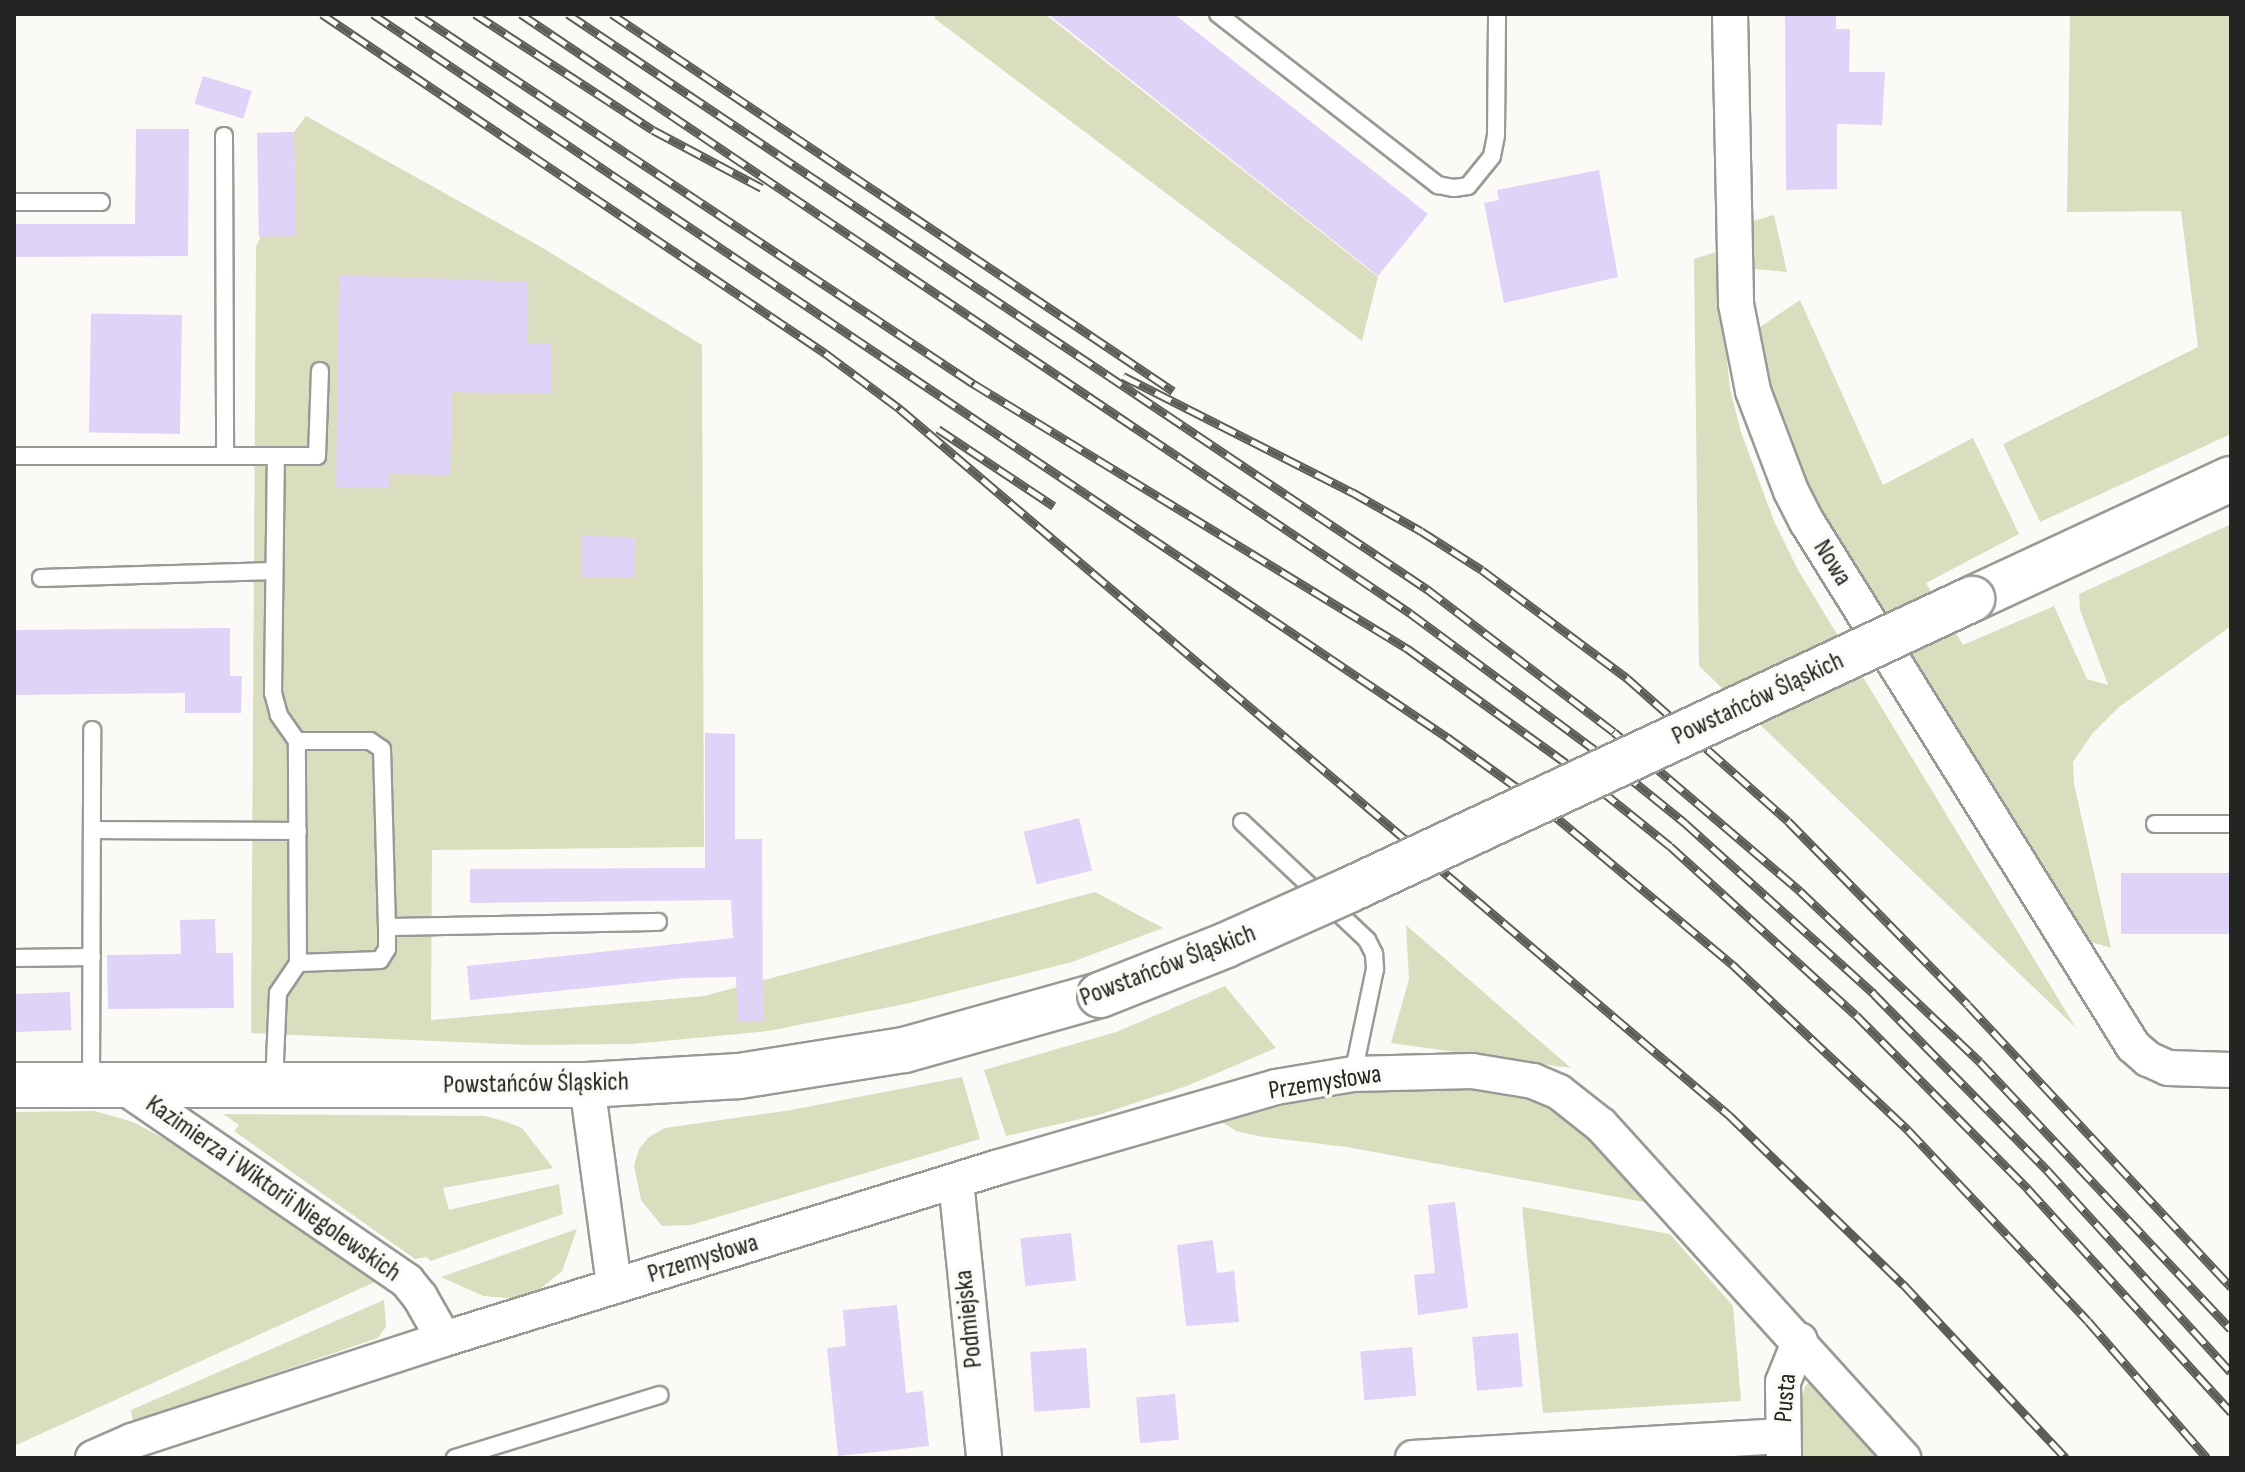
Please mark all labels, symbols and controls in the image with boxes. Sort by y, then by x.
street label: Nowa [1806,534,1858,592]
street label: Powstańców Śląskich [1667,646,1849,752]
street label: Powstańców Śląskich [1076,918,1260,1014]
street label: Przemysłowa [1266,1059,1384,1107]
street label: Powstańców Śląskich [443,1067,629,1101]
street label: Kazimierza i Wiktorii Niegolewskich [139,1089,407,1289]
street label: Przemysłowa [644,1227,762,1291]
street label: Podmiejska [948,1268,990,1370]
street label: Pusta [1768,1372,1804,1424]

